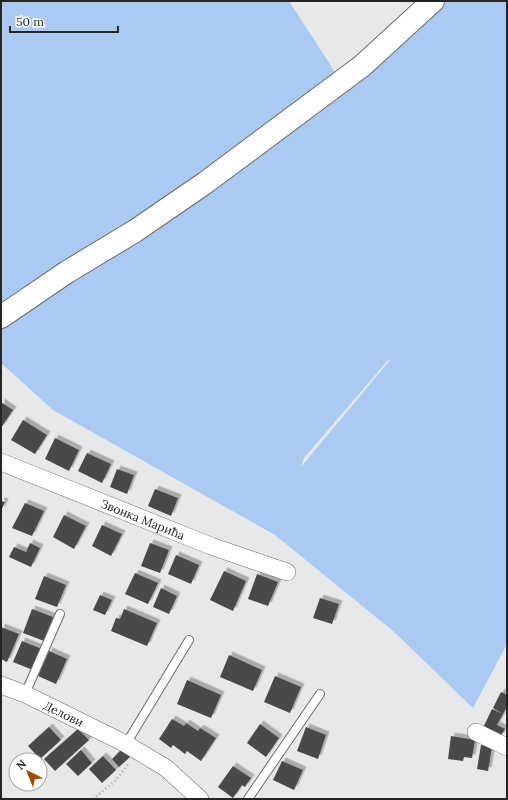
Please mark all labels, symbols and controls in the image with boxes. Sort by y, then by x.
scale bar [10,8,118,34]
text: 50 m [16,14,44,29]
street label: Звонка Марића [99,495,187,542]
street label: Делови [41,697,86,729]
north arrow [8,752,48,792]
text: N [13,756,29,773]

